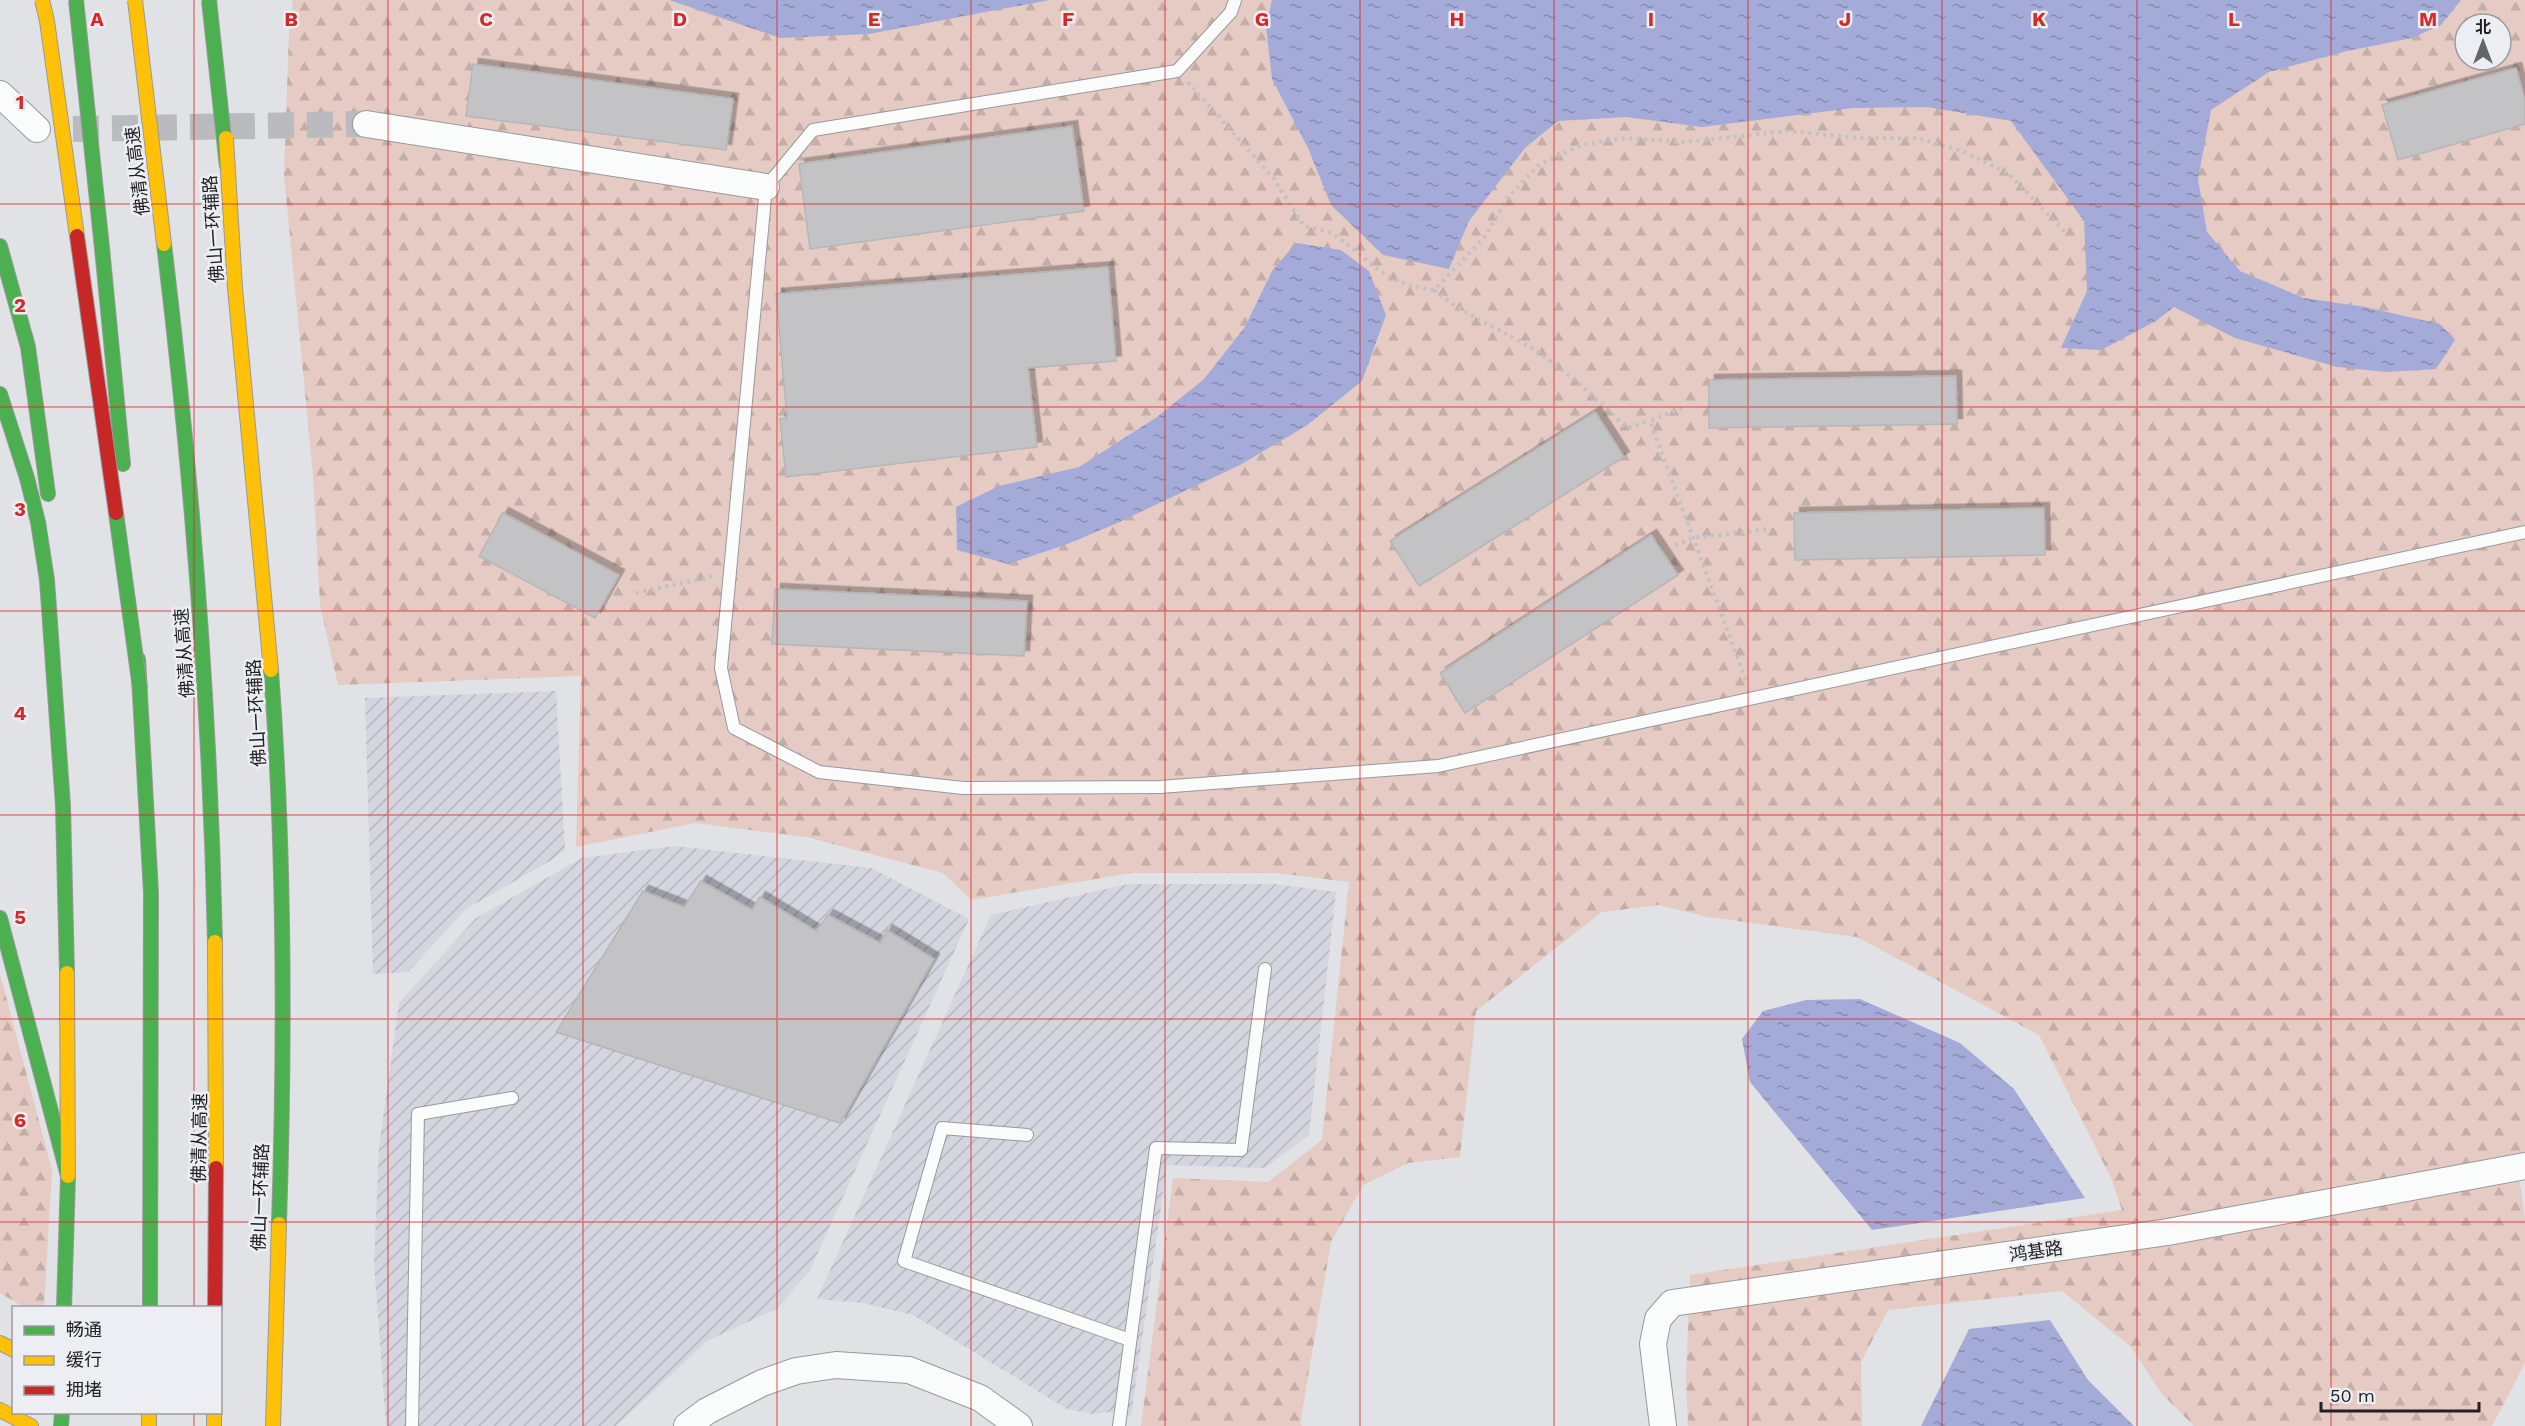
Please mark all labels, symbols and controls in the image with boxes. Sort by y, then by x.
text: A [90,7,104,31]
text: B [284,7,298,31]
text: C [479,7,493,31]
text: D [673,7,687,31]
text: E [868,7,880,31]
text: F [1062,7,1074,31]
text: G [1255,7,1269,31]
text: H [1450,7,1464,31]
text: I [1648,7,1654,31]
text: J [1839,7,1851,31]
text: K [2032,7,2046,31]
text: L [2228,7,2240,31]
text: M [2419,7,2437,31]
north arrow [2453,12,2513,72]
text: 北 [2475,18,2491,37]
text: 1 [16,90,24,114]
street label: 佛清从高速 [121,125,153,217]
street label: 佛山一环辅路 [199,174,227,284]
text: 2 [14,293,26,317]
text: 3 [14,497,26,521]
street label: 佛清从高速 [170,607,198,699]
street label: 佛山一环辅路 [243,659,269,767]
text: 4 [14,701,27,725]
text: 5 [14,905,26,929]
street label: 佛清从高速 [188,1093,210,1183]
text: 6 [14,1108,26,1132]
street label: 佛山一环辅路 [248,1143,272,1251]
street label: 鸿基路 [2008,1237,2064,1265]
legend [12,1306,222,1414]
text: 畅通 [66,1319,102,1340]
text: 缓行 [66,1349,102,1370]
scale bar [2321,1375,2478,1413]
text: 拥堵 [66,1379,102,1400]
text: 50 m [2330,1385,2375,1406]

